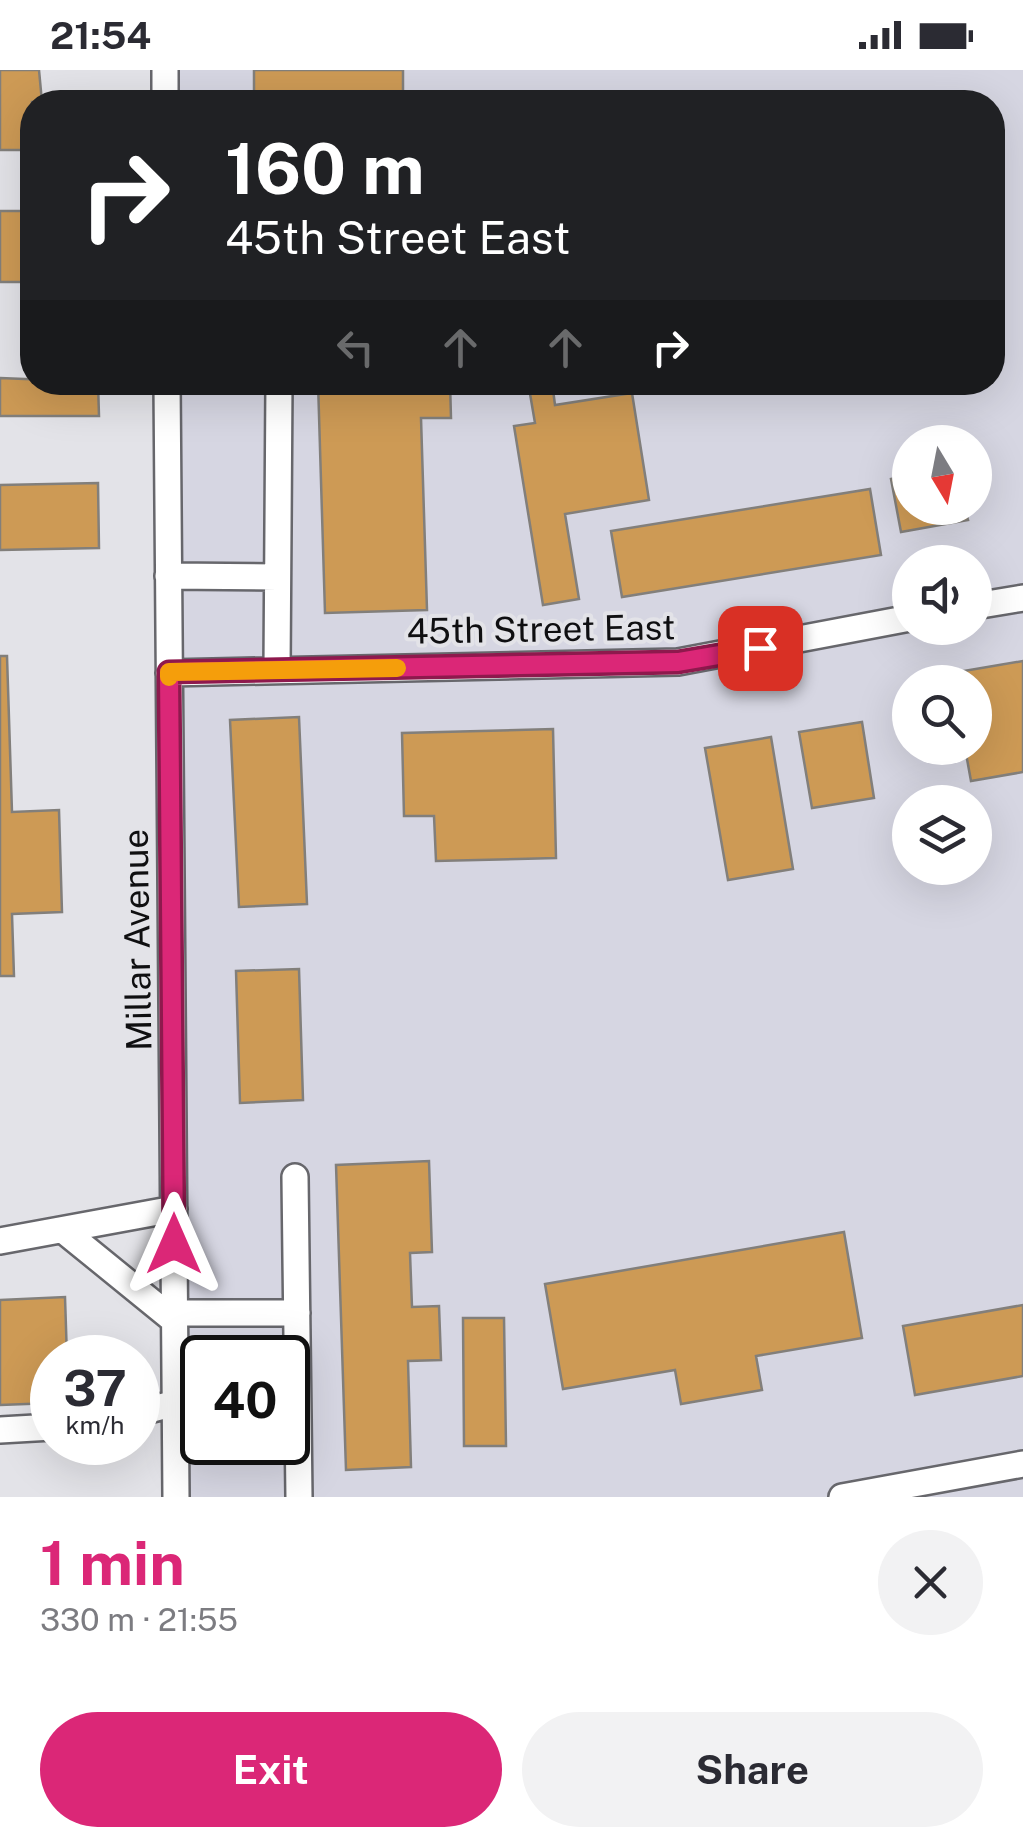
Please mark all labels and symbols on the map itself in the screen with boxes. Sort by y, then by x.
north arrow [892,425,992,525]
street label: 45th Street East [406,606,676,652]
pin [718,606,803,691]
street label: Millar Avenue [115,829,159,1051]
position arrow [122,1192,226,1296]
speed limit sign: 40 [180,1335,310,1465]

